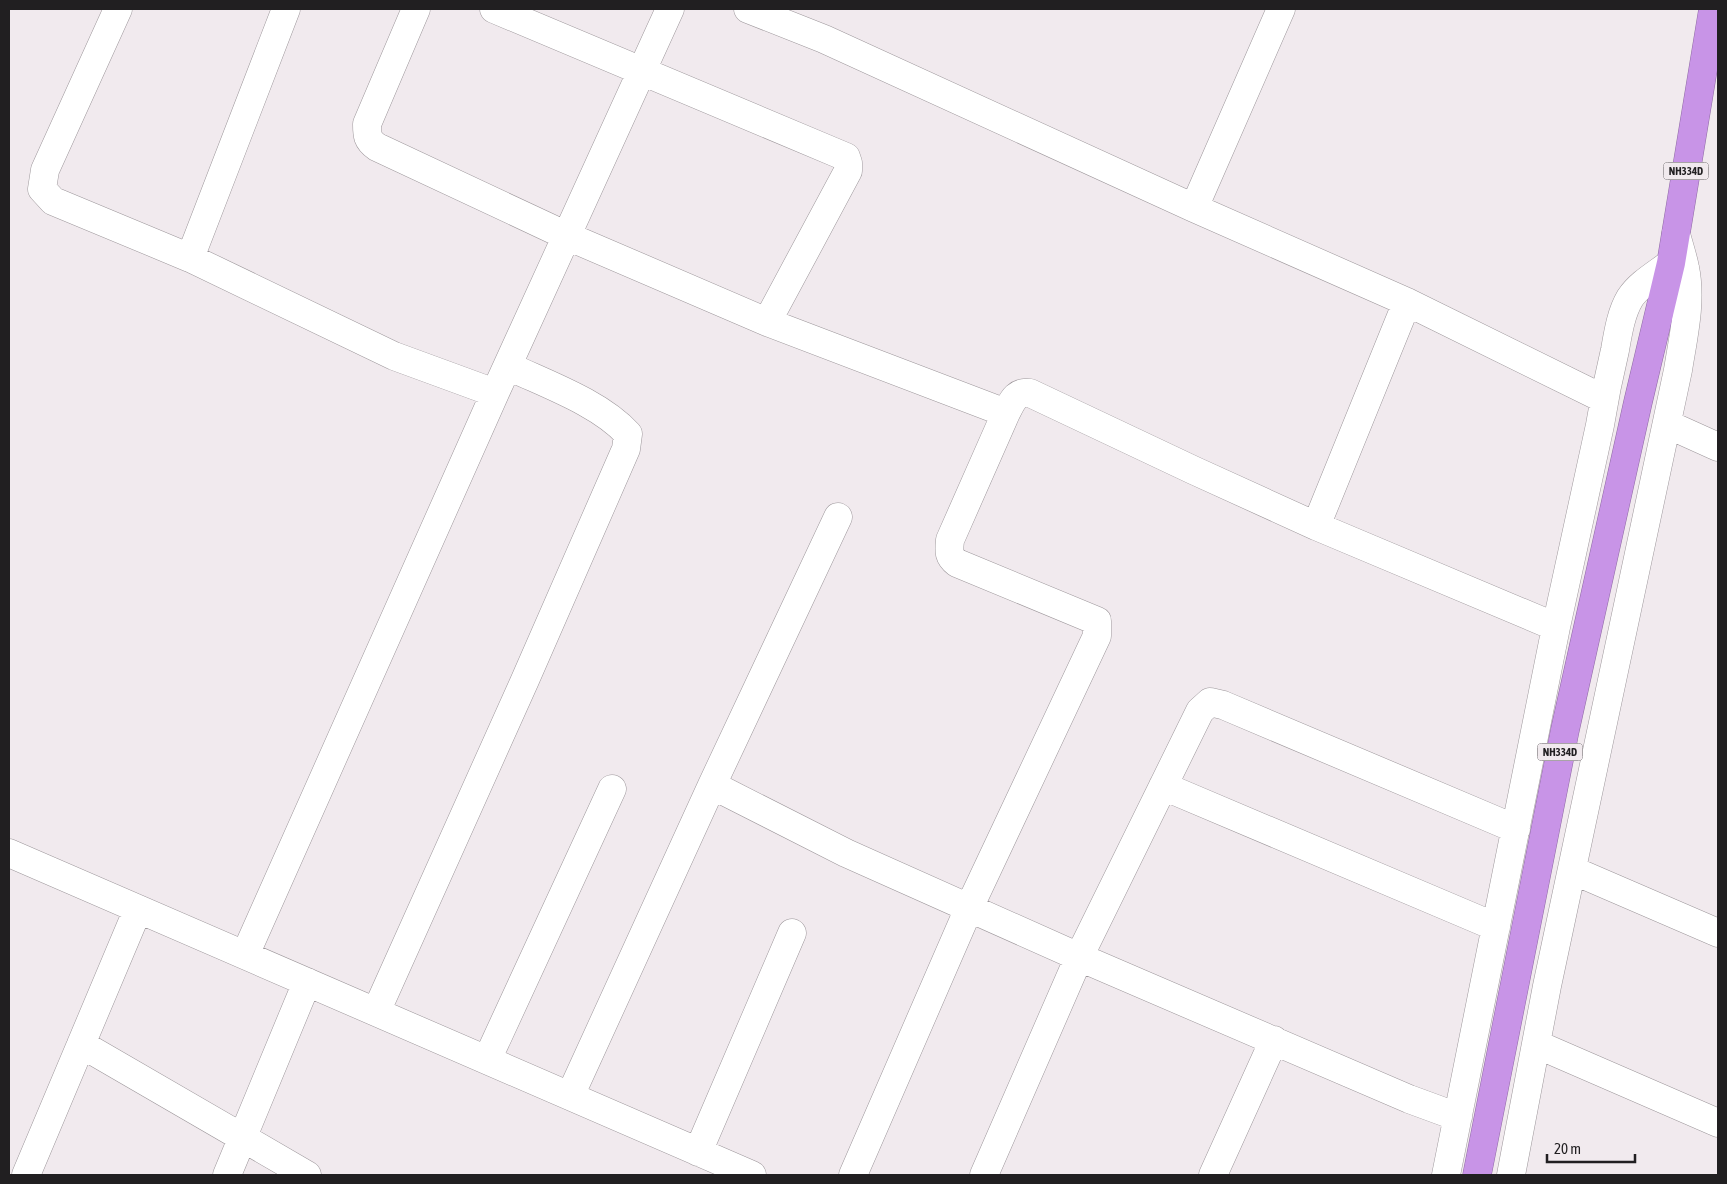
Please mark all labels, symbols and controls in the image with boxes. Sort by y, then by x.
road number: NH334D [1664,162,1708,180]
road number: NH334D [1538,744,1582,760]
scale bar [1547,1132,1634,1164]
text: 20 m [1554,1140,1581,1157]

